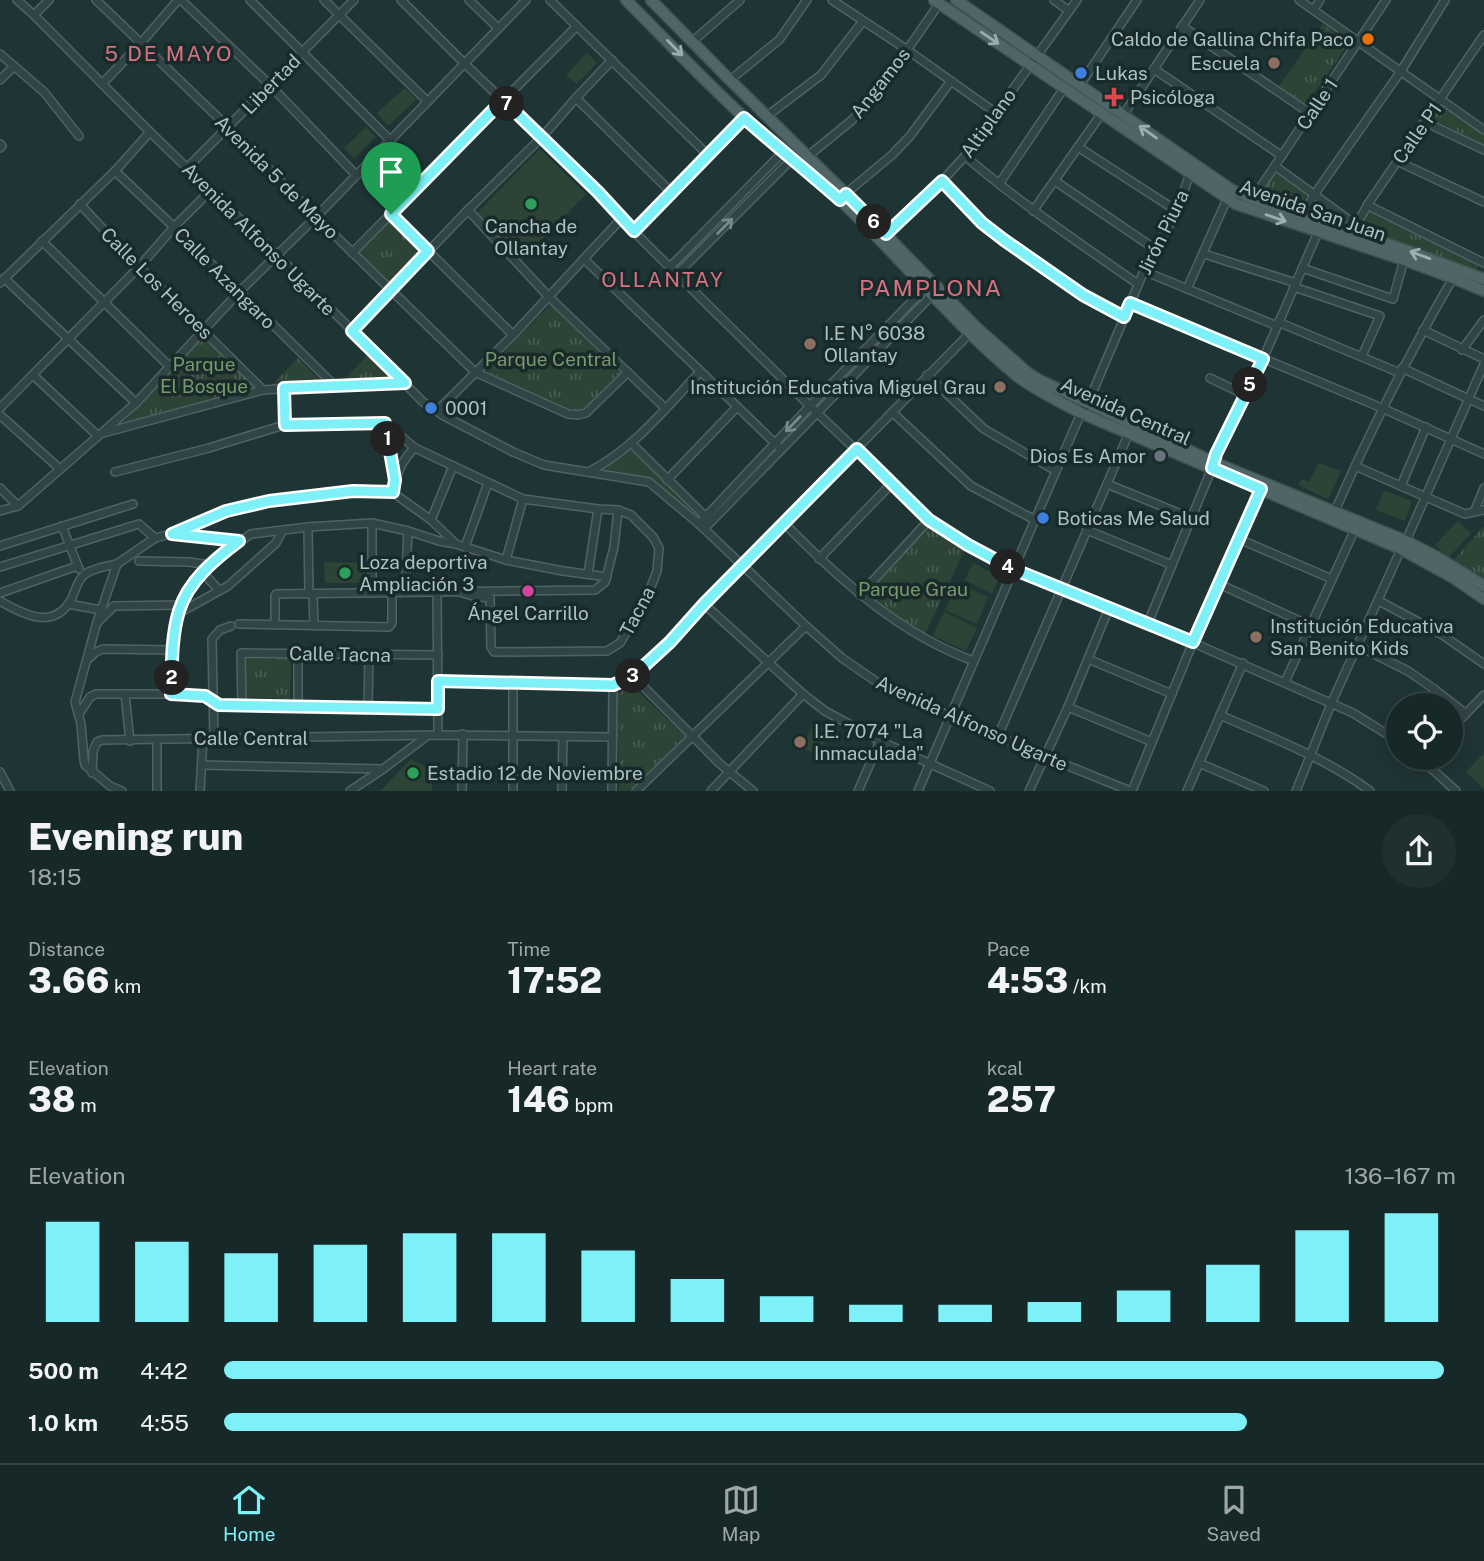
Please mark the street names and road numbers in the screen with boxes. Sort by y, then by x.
street label: Angamos [846,43,914,123]
street label: Libertad [237,50,305,118]
street label: Calle 1 [1292,74,1342,134]
street label: Altiplano [956,84,1020,162]
street label: Calle P1 [1388,98,1446,168]
street label: Avenida 5 de Mayo [211,111,343,243]
street label: Avenida Alfonso Ugarte [178,158,340,320]
street label: Avenida San Juan [1237,175,1389,245]
street label: Jirón Piura [1133,186,1193,278]
street label: Calle Los Heroes [97,223,217,343]
street label: Calle Azangaro [170,223,280,333]
street label: Avenida Central [1058,373,1194,449]
street label: Tacna [615,583,659,639]
street label: Calle Tacna [289,642,391,666]
street label: Avenida Alfonso Ugarte [873,671,1071,775]
street label: Calle Central [194,727,308,749]

